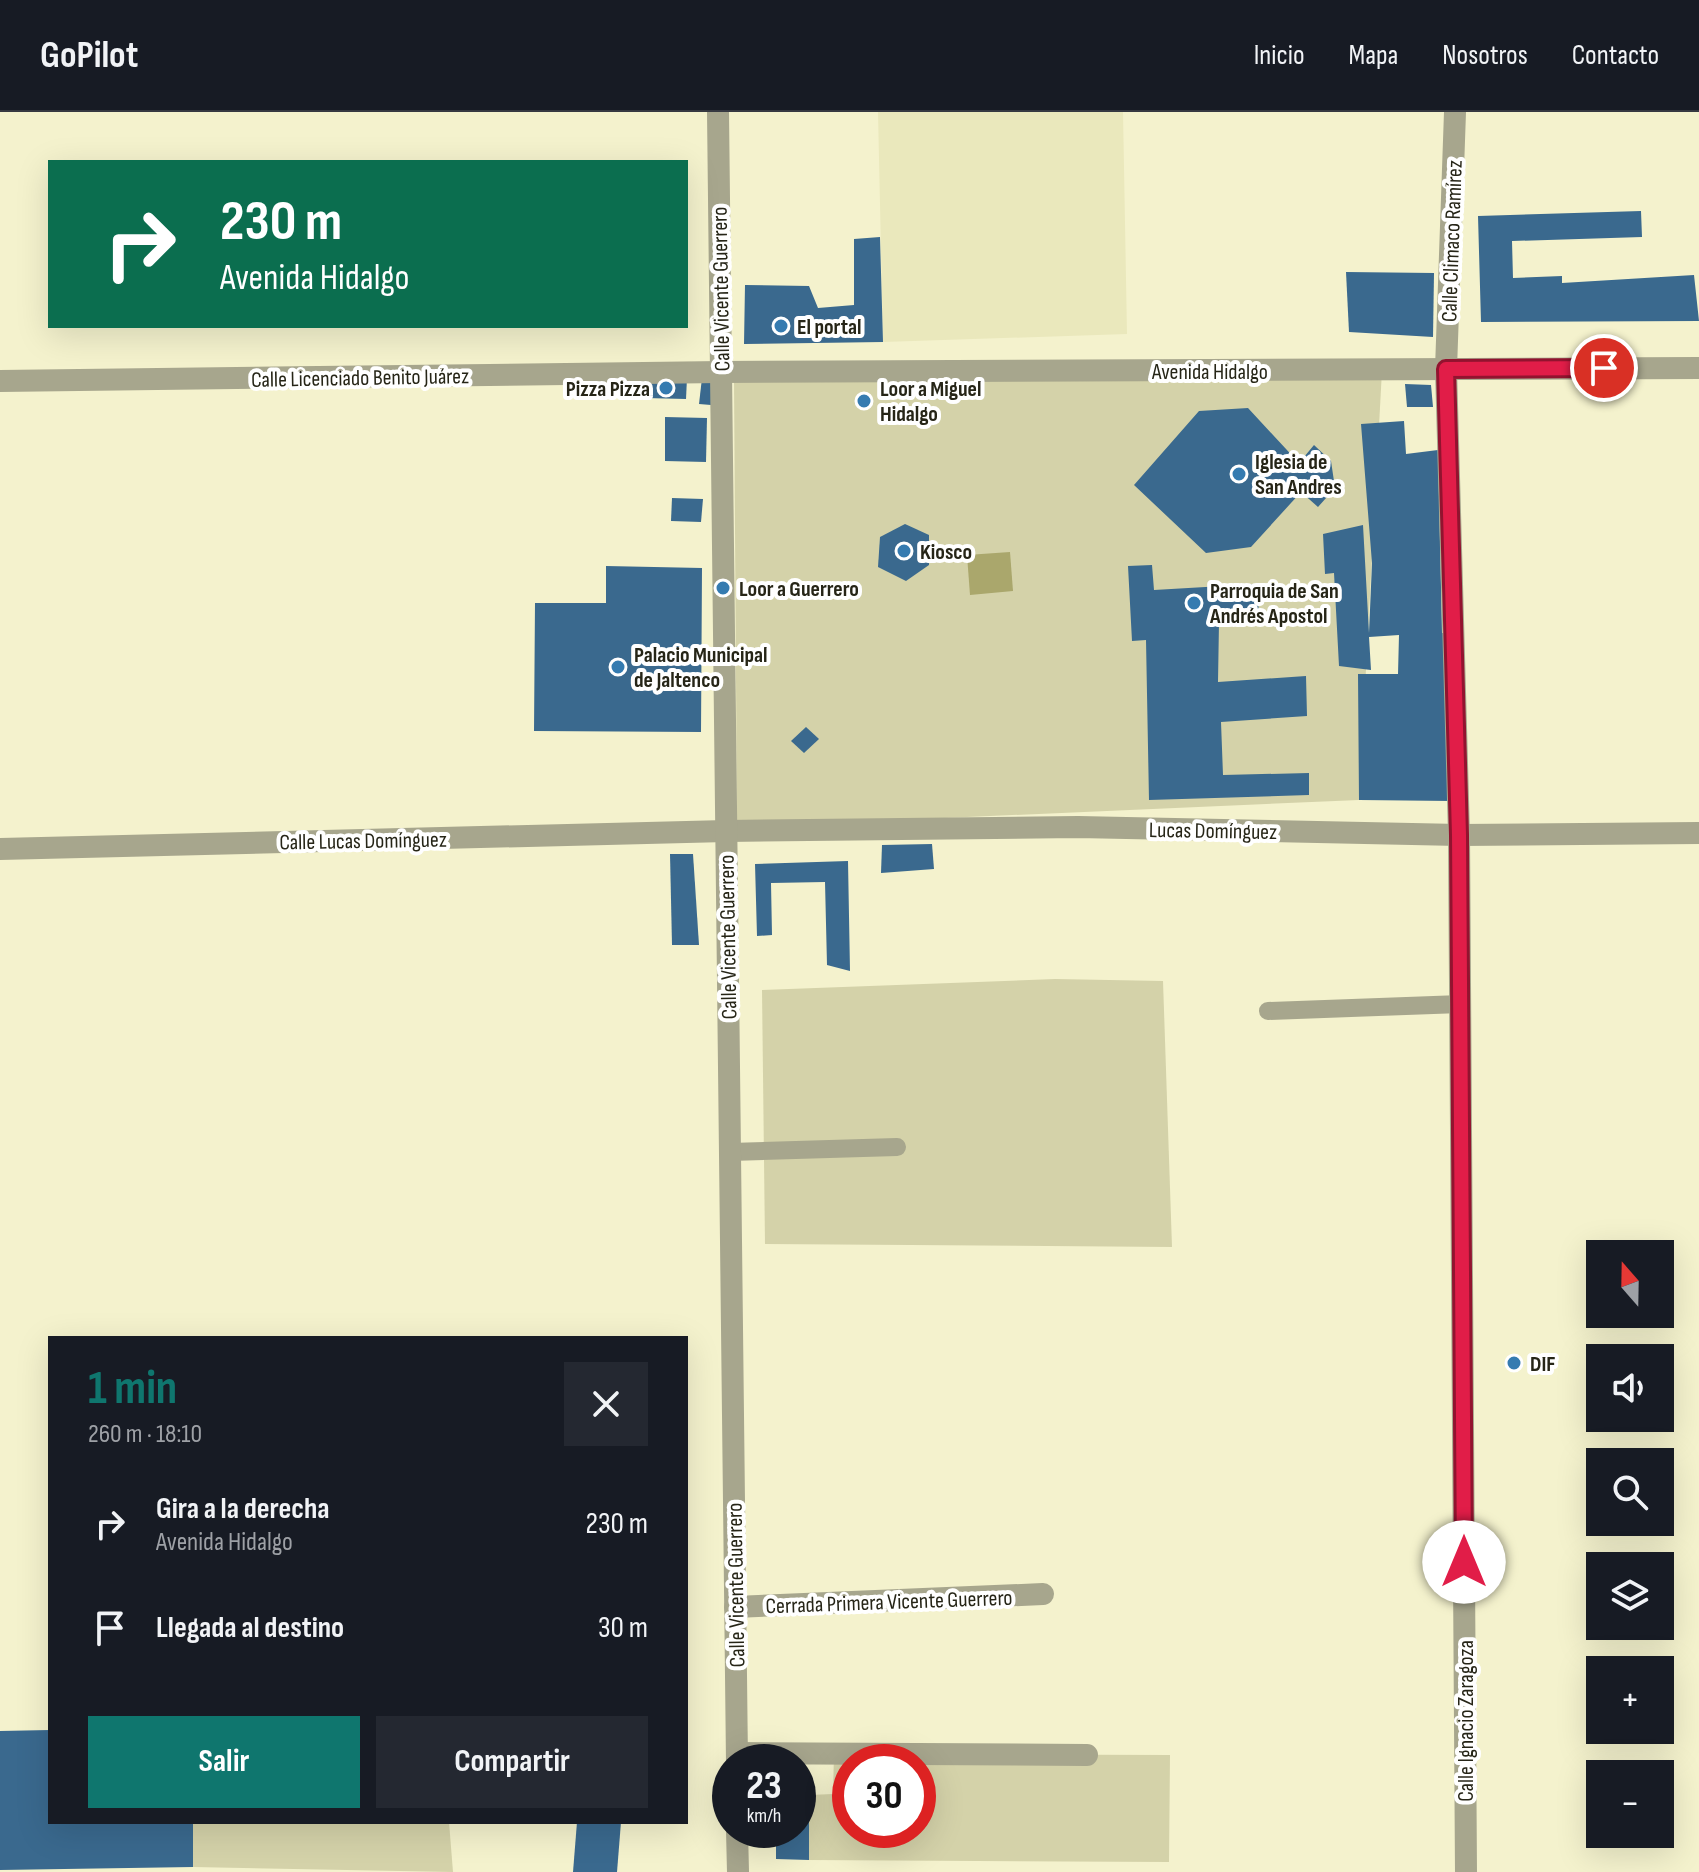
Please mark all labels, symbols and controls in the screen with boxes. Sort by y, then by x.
text: GoPilot [40,33,138,78]
text: Inicio [1254,39,1305,72]
text: Mapa [1349,39,1398,72]
text: Nosotros [1442,39,1528,72]
text: Contacto [1572,39,1659,72]
street label: Calle Climaco Ramírez [1436,160,1469,322]
text: 230 m [220,189,342,256]
icon: right [88,192,192,296]
street label: Calle Vicente Guerrero [707,206,736,371]
text: Avenida Hidalgo [220,257,410,300]
place label: El portal [797,314,861,341]
marker: El portal [772,317,790,335]
pin [1570,334,1638,402]
icon: arrive [1582,346,1626,390]
street label: Avenida Hidalgo [1151,359,1268,386]
street label: Calle Licenciado Benito Juárez [251,363,469,394]
place label: Pizza Pizza [566,376,650,403]
place label: Loor a Miguel Hidalgo [880,376,981,428]
marker: Pizza Pizza [657,379,675,397]
marker: Loor a Miguel Hidalgo [855,392,873,410]
place label: Iglesia de San Andres [1255,449,1342,501]
marker: Iglesia de San Andres [1230,465,1248,483]
place label: Kiosco [920,539,972,566]
marker: Kiosco [895,542,913,560]
place label: Loor a Guerrero [739,576,859,603]
place label: Parroquia de San Andrés Apostol [1209,578,1339,630]
marker: Loor a Guerrero [714,579,732,597]
marker: Parroquia de San Andrés Apostol [1185,594,1203,612]
place label: Palacio Municipal de Jaltenco [634,642,767,694]
marker: Palacio Municipal de Jaltenco [609,658,627,676]
street label: Lucas Domínguez [1149,817,1277,846]
street label: Calle Lucas Domínguez [279,827,447,856]
street label: Calle Vicente Guerrero [714,854,743,1019]
north arrow [1586,1240,1674,1328]
map controls [1586,1240,1674,1848]
button: sound [1586,1344,1674,1432]
place label: DIF [1530,1351,1556,1378]
marker: DIF [1505,1354,1523,1372]
text: 1 min [88,1360,177,1417]
button: close [564,1362,648,1446]
text: 260 m · 18:10 [88,1419,202,1450]
button: search [1586,1448,1674,1536]
text: Gira a la derecha [156,1491,330,1527]
icon: right [88,1502,132,1546]
street label: Calle Vicente Guerrero [722,1502,751,1667]
text: 230 m [586,1506,648,1542]
position arrow [1422,1520,1506,1604]
text: Avenida Hidalgo [156,1527,293,1558]
button: layers [1586,1552,1674,1640]
street label: Cerrada Primera Vicente Guerrero [765,1585,1013,1620]
icon: arrive [88,1606,132,1650]
text: Llegada al destino [156,1610,344,1646]
text: 30 m [598,1610,648,1646]
street label: Calle Ignacio Zaragoza [1453,1640,1480,1802]
button: + [1586,1656,1674,1744]
button: Salir [88,1716,360,1808]
button: Compartir [376,1716,648,1808]
speed limit sign: 30 [832,1744,936,1848]
button: − [1586,1760,1674,1848]
text: 23 [746,1762,782,1810]
text: km/h [747,1804,781,1828]

